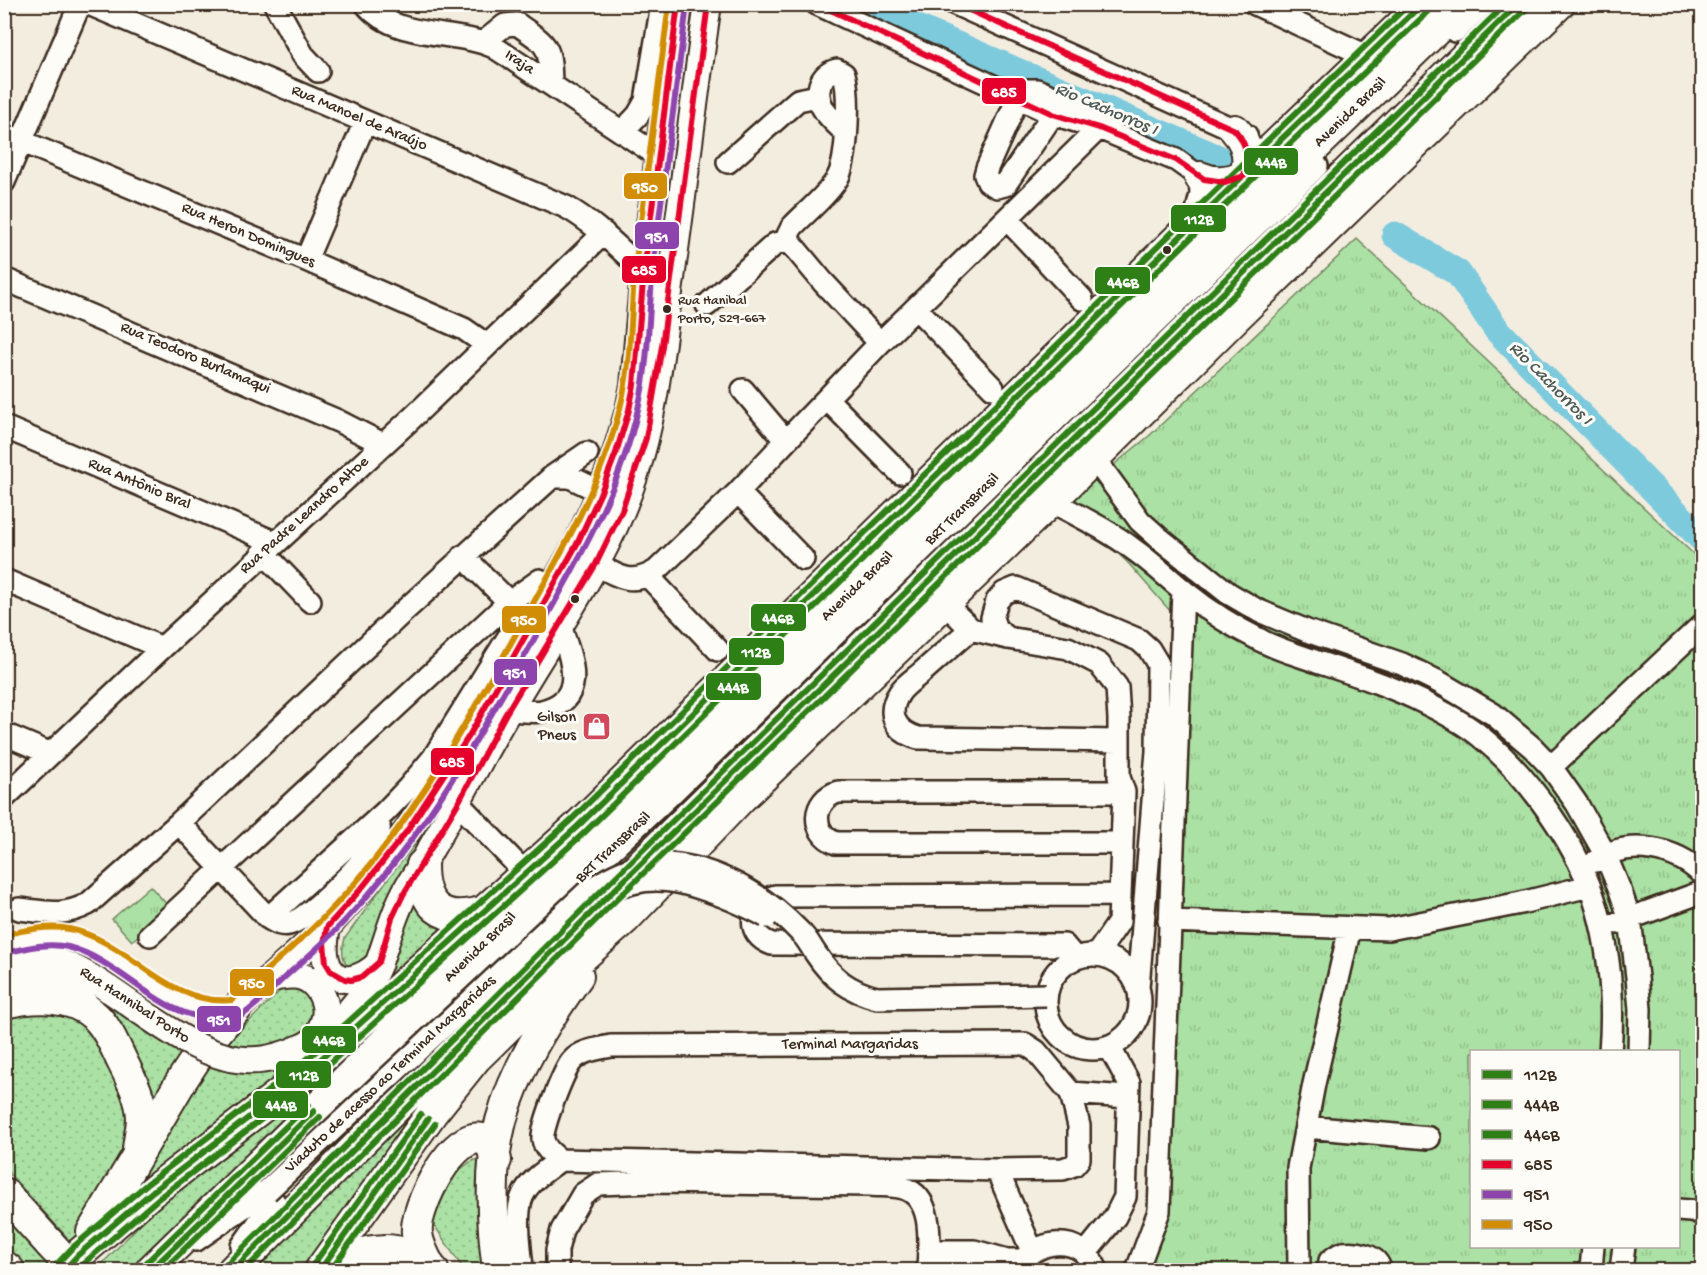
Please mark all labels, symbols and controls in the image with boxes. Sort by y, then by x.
street label: Iraja [500,46,538,80]
street label: Avenida Brasil [1311,74,1391,152]
line badge: 685 [981,77,1027,105]
water label: Rio Cachorros I [1052,79,1161,141]
street label: Rua Manoel de Araújo [288,82,430,156]
text: 685 [991,85,1017,104]
line badge: 444B [1243,147,1299,176]
text: 444B [1255,155,1287,174]
line badge: 950 [623,172,668,200]
text: 950 [631,180,658,199]
street label: Rua Heron Domingues [178,199,319,273]
line badge: 112B [1170,204,1227,233]
text: 112B [1184,212,1214,231]
line badge: 951 [634,221,680,250]
text: 951 [645,230,668,249]
unlabelled marker [1161,244,1173,256]
line badge: 685 [621,255,667,284]
text: 685 [631,263,657,282]
line badge: 446B [1094,266,1151,295]
text: 446B [1106,275,1140,294]
place label: Rua Hanibal Porto, 529-667 [677,293,766,328]
marker: Rua Hanibal Porto, 529-667 [661,303,673,315]
street label: Rua Teodoro Burlamaqui [117,319,273,399]
water label: Rio Cachorros I [1504,338,1596,430]
street label: Rua Padre Leandro Altoe [237,453,374,579]
street label: Rua Antônio Bral [85,455,193,515]
street label: BRT TransBrasil [921,470,1004,551]
street label: Avenida Brasil [818,548,898,626]
unlabelled marker [569,593,581,605]
line badge: 446B [750,603,807,632]
line badge: 950 [501,605,547,634]
text: 446B [761,611,795,630]
text: 950 [510,613,537,632]
line badge: 112B [728,637,785,666]
text: 112B [741,645,771,664]
line badge: 951 [493,658,538,686]
text: 951 [503,666,526,685]
line badge: 444B [705,672,762,701]
text: 444B [717,680,749,699]
place label: Gilson Pneus [537,709,577,746]
shop icon: Gilson Pneus [581,711,613,743]
line badge: 685 [430,747,475,776]
text: 685 [439,755,465,774]
street label: BRT TransBrasil [572,808,656,888]
street label: Avenida Brasil [441,909,521,987]
street label: Rua Hannibal Porto [75,963,193,1049]
line badge: 950 [229,968,275,997]
street label: Viaduto de acesso ao Terminal Margaridas [281,971,501,1179]
text: 950 [238,976,265,995]
line badge: 951 [196,1005,242,1033]
text: 951 [207,1013,230,1032]
line badge: 446B [301,1025,357,1054]
text: 446B [312,1033,346,1052]
street label: Terminal Margaridas [781,1036,919,1055]
legend [1470,1050,1680,1248]
line badge: 112B [275,1060,332,1089]
text: 112B [1523,1066,1557,1087]
text: 112B [289,1068,319,1087]
line badge: 444B [252,1090,309,1119]
text: 444B [1524,1096,1560,1117]
text: 444B [265,1098,297,1117]
text: 446B [1524,1126,1560,1147]
text: 685 [1524,1156,1552,1177]
text: 951 [1523,1186,1550,1207]
text: 950 [1523,1216,1553,1237]

